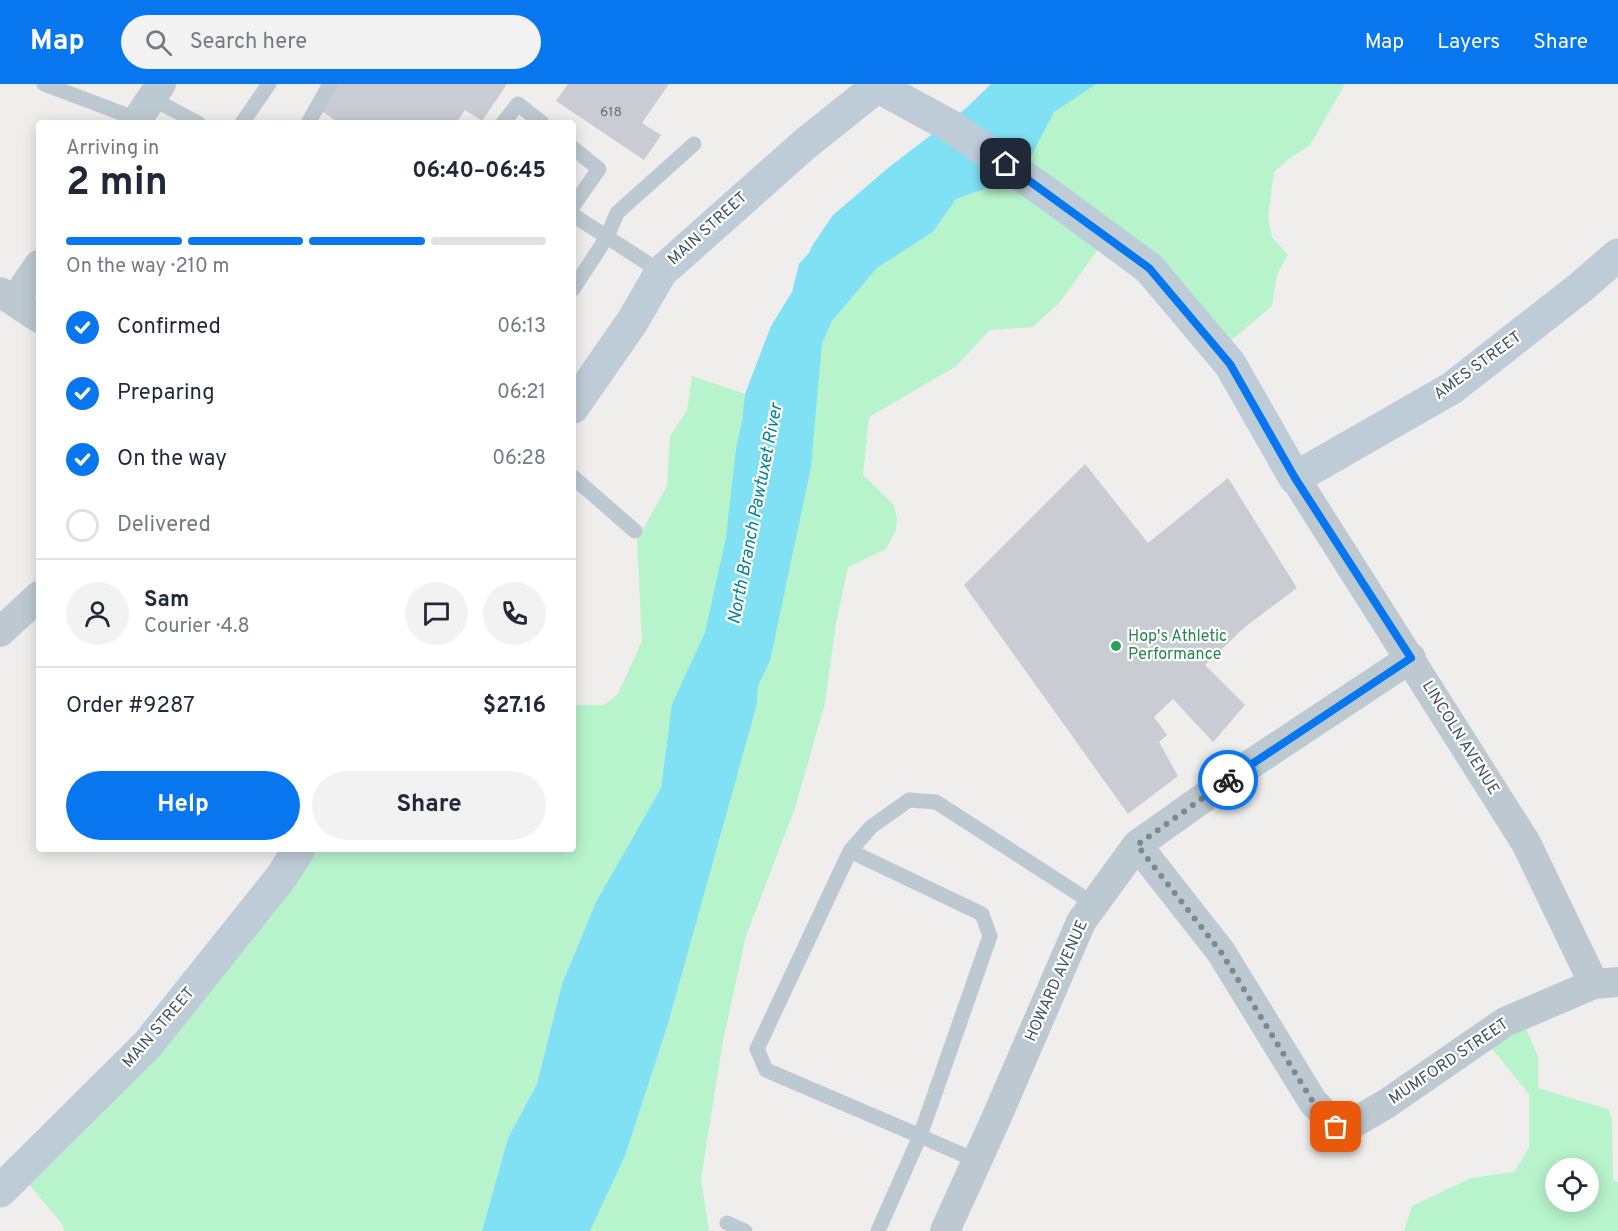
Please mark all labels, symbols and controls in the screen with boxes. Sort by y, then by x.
search box [121,15,541,69]
text: Map [30,24,85,60]
icon: search [142,26,175,59]
text: Search here [190,29,307,56]
text: Map [1365,29,1404,56]
text: Layers [1437,29,1500,56]
text: Share [1533,29,1588,56]
house number: 618 [600,104,622,121]
text: Arriving in [66,136,159,162]
pin [980,138,1031,189]
icon: home [989,147,1022,180]
text: 06:40–06:45 [412,158,546,185]
text: 2 min [66,160,168,209]
street label: MAIN STREET [664,188,752,270]
text: On the way · 210 m [66,254,230,280]
icon: check [66,311,99,344]
text: Confirmed [117,314,221,341]
text: 06:13 [497,314,546,340]
street label: AMES STREET [1430,327,1526,405]
icon: check [66,377,99,410]
text: Preparing [117,380,215,407]
text: 06:21 [497,380,546,406]
water label: North Branch Pawtuxet River [723,400,789,626]
icon: check [66,443,99,476]
text: On the way [117,446,227,473]
text: 06:28 [492,446,546,472]
text: Delivered [117,512,211,539]
button: person [66,582,129,645]
button: chat [405,582,468,645]
button: phone [483,582,546,645]
text: Sam [144,587,189,614]
text: Courier · 4.8 [144,614,250,640]
place label: Hop's Athletic Performance [1128,627,1227,665]
marker: Hop's Athletic Performance [1109,639,1123,653]
street label: LINCOLN AVENUE [1417,677,1503,799]
text: Order #9287 [66,693,195,720]
text: $27.16 [483,693,546,720]
courier [1198,750,1258,810]
icon: bike [1212,764,1245,797]
button: Help [66,771,300,840]
button: Share [312,771,546,840]
street label: HOWARD AVENUE [1021,917,1093,1045]
street label: MAIN STREET [119,984,199,1072]
street label: MUMFORD STREET [1385,1015,1513,1109]
pin [1310,1101,1361,1152]
icon: bag [1319,1110,1352,1143]
map controls [1545,1158,1599,1212]
button: locate [1545,1158,1599,1212]

